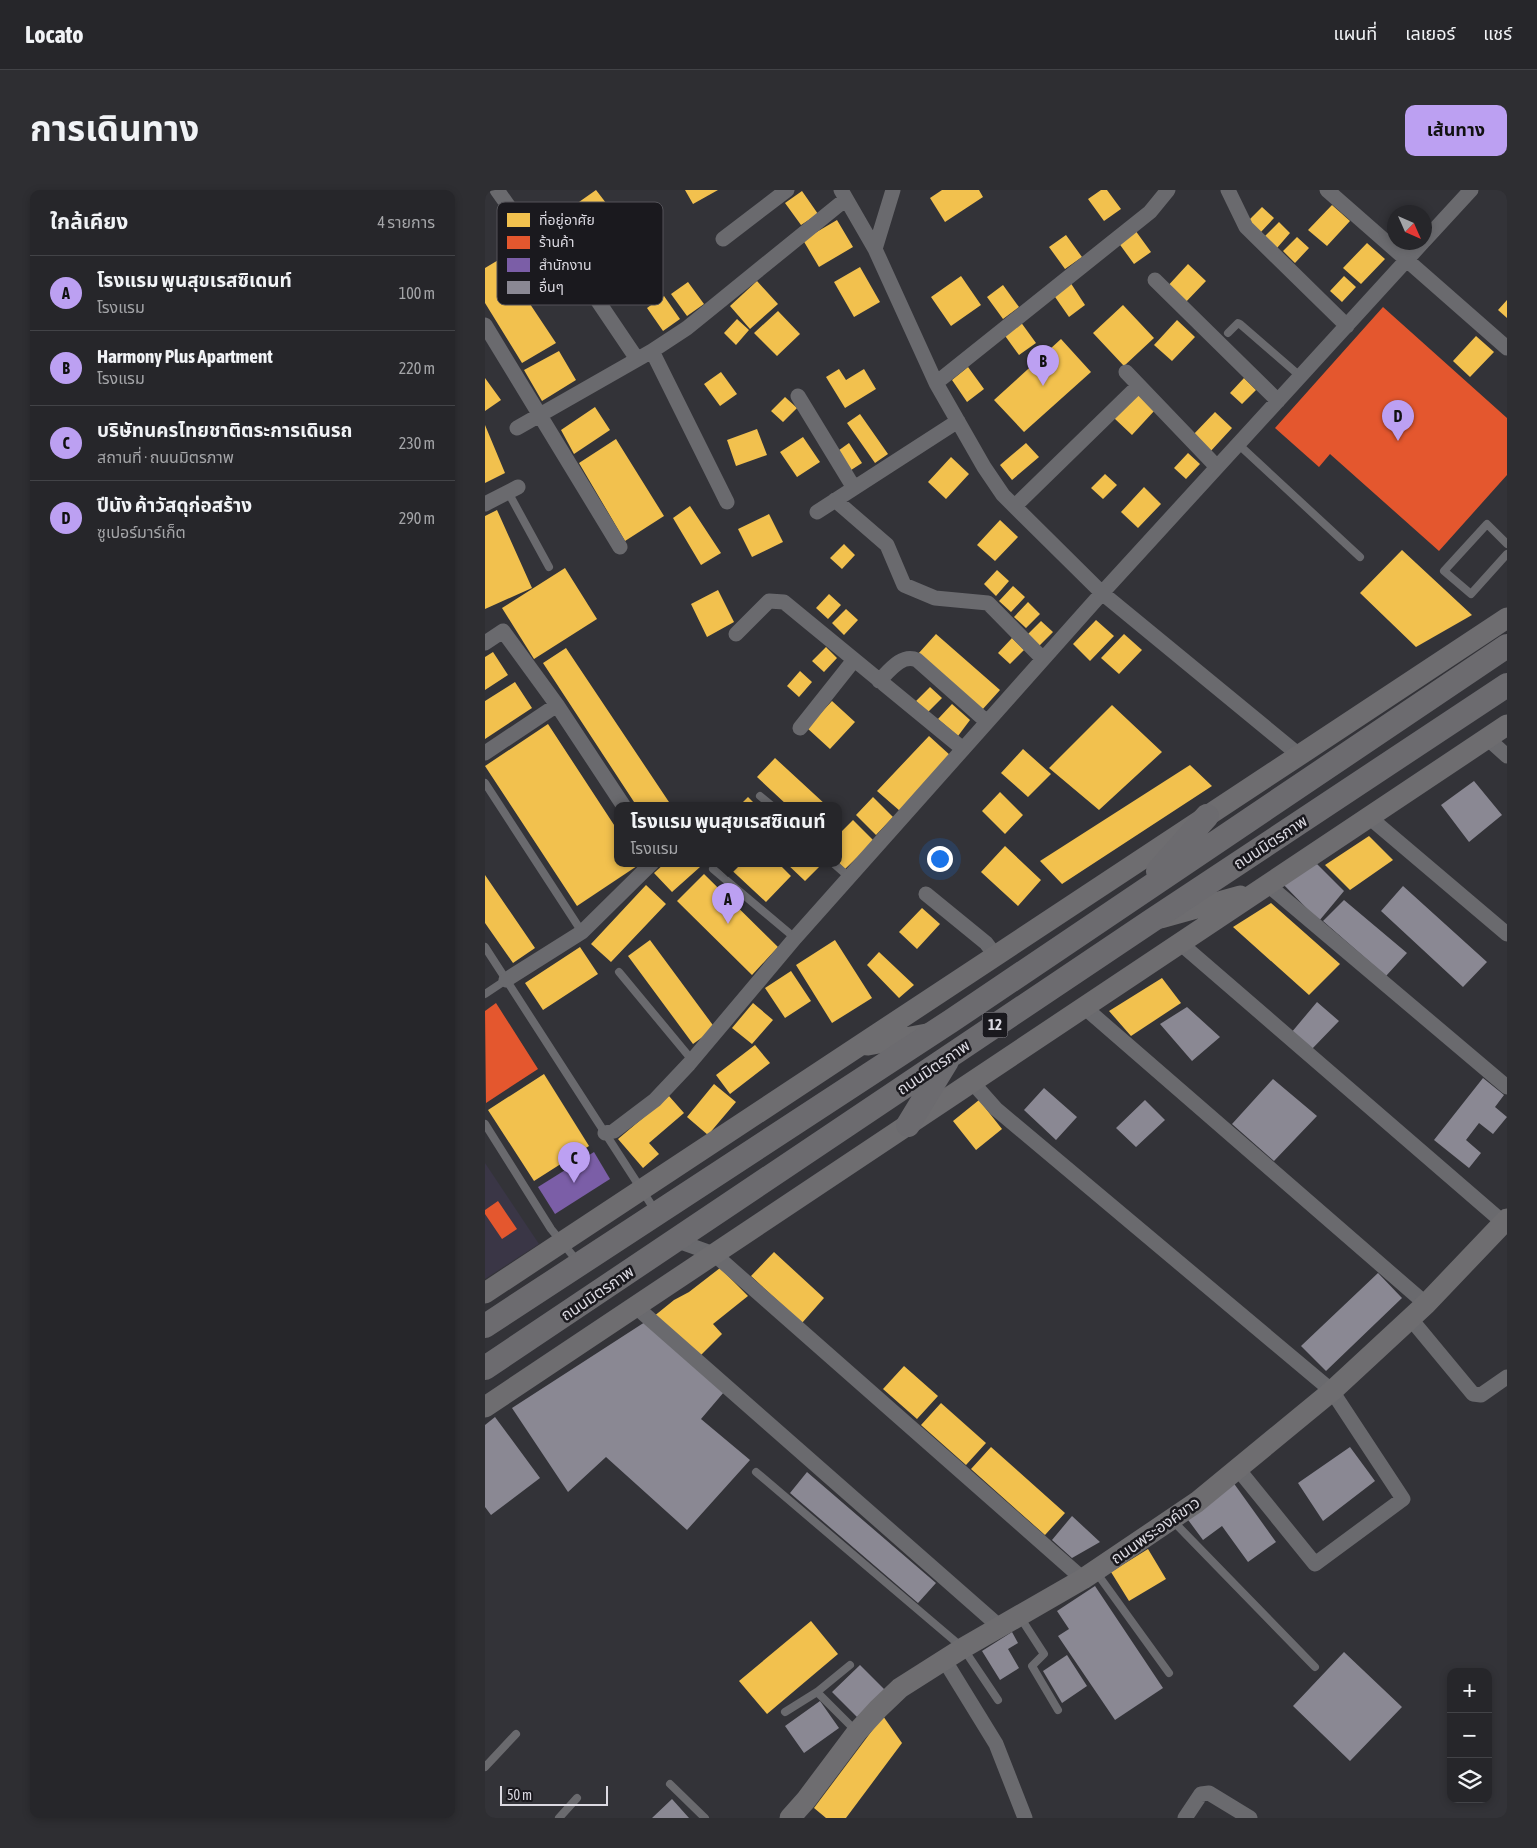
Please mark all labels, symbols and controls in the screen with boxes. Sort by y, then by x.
text: Locato [25,21,84,48]
text: แผนที่ [1333,23,1377,44]
text: เลเยอร์ [1405,23,1455,44]
text: แชร์ [1483,23,1512,44]
button: เส้นทาง [1405,105,1507,156]
text: การเดินทาง [30,108,199,148]
legend [497,202,663,305]
north arrow [1387,205,1432,250]
text: ใกล้เคียง [50,209,128,233]
text: ที่อยู่อาศัย [539,210,595,229]
text: 4 รายการ [378,213,435,231]
text: ร้านค้า [539,234,574,250]
text: สำนักงาน [539,257,591,273]
text: โรงแรม พูนสุขเรสซิเดนท์ [97,269,292,291]
text: อื่นๆ [539,277,564,295]
text: A [62,284,70,302]
text: 100 m [399,284,435,302]
text: โรงแรม [97,298,145,316]
text: Harmony Plus Apartment [97,345,273,367]
pin: B [1027,345,1059,386]
text: B [62,359,70,377]
text: 220 m [399,359,435,377]
text: โรงแรม [97,369,145,387]
pin: D [1382,400,1414,441]
text: บริษัทนครไทยชาติตระการเดินรถ [97,419,352,441]
text: C [62,434,70,452]
text: 230 m [399,434,435,452]
text: สถานที่ · ถนนมิตรภาพ [97,448,234,466]
text: ปีนัง ค้าวัสดุก่อสร้าง [97,494,252,516]
text: D [62,509,70,527]
text: 290 m [399,509,435,527]
text: ซูเปอร์มาร์เก็ต [97,523,186,541]
popup [614,802,842,867]
text: โรงแรม พูนสุขเรสซิเดนท์ [631,810,825,832]
street label: ถนนมิตรภาพ [1230,811,1310,873]
text: โรงแรม [631,839,678,857]
your location [927,846,953,872]
pin: A [712,883,744,924]
road number: 12 [983,1012,1007,1038]
street label: ถนนมิตรภาพ [893,1036,973,1098]
pin: C [558,1142,590,1183]
street label: ถนนมิตรภาพ [557,1262,637,1324]
street label: ถนนพระองค์ขาว [1107,1493,1203,1567]
map controls [1447,1668,1492,1803]
button: + [1447,1668,1492,1713]
button: − [1447,1713,1492,1758]
button: layers [1447,1758,1492,1803]
scale bar [500,1783,607,1806]
text: 50 m [507,1787,532,1803]

